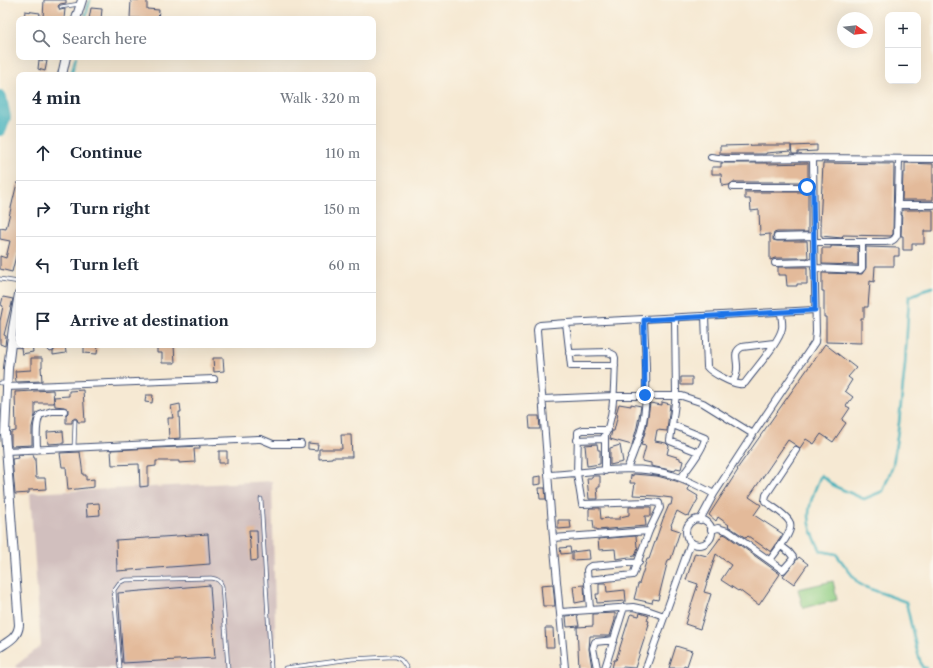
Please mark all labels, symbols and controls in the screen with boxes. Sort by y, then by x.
north arrow [837,12,873,48]
map controls [885,12,921,84]
button: + [885,12,921,48]
search box [16,16,376,60]
icon: search [30,27,52,49]
text: Search here [62,29,147,48]
button: − [885,48,921,84]
text: 4 min [32,88,81,108]
text: Walk · 320 m [280,90,360,106]
icon: ahead [32,142,54,164]
text: Continue [70,143,142,162]
text: 110 m [325,145,360,161]
route start [798,178,816,196]
icon: right [32,198,54,220]
text: Turn right [70,199,150,218]
text: 150 m [324,201,360,217]
icon: left [32,254,54,276]
text: Turn left [70,255,139,274]
text: 60 m [329,257,360,273]
icon: arrive [32,310,54,332]
text: Arrive at destination [70,311,229,330]
route end [636,386,654,404]

